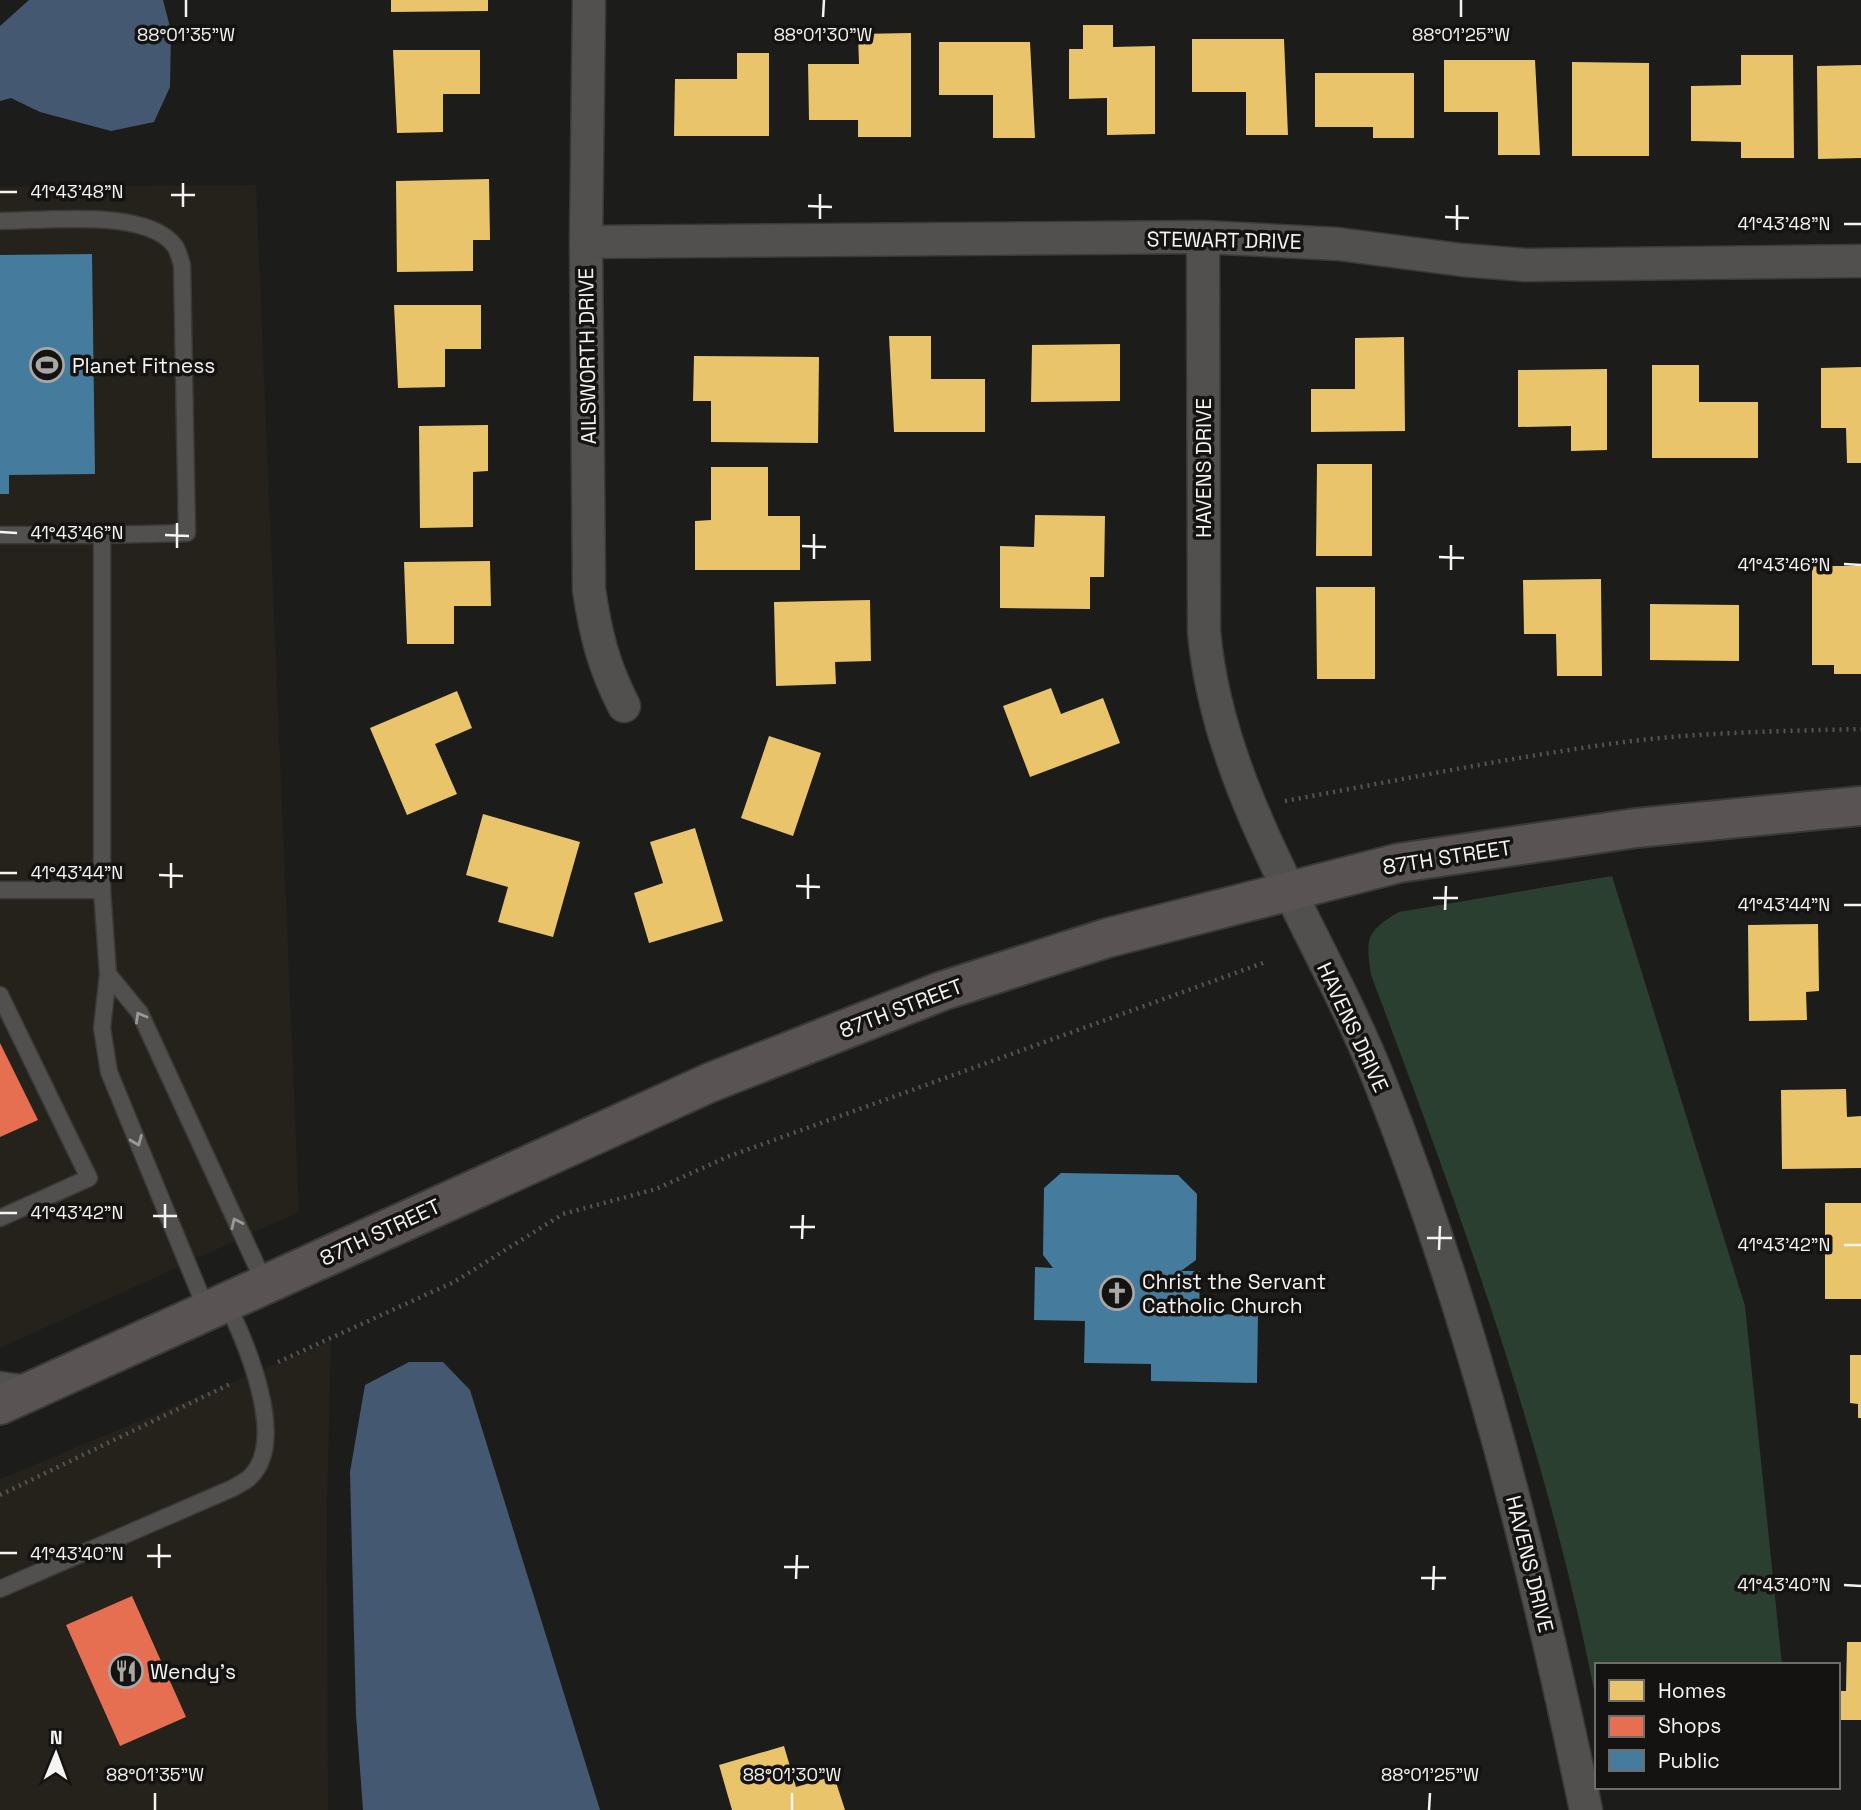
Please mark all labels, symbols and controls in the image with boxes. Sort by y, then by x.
text: 88°01'35"W [137,23,235,46]
text: 88°01'30"W [774,23,873,46]
text: 88°01'25"W [1412,23,1510,46]
text: 41°43'48"N [30,180,124,203]
text: 41°43'48"N [1737,212,1831,235]
street label: STEWART DRIVE [1146,225,1302,255]
street label: AILSWORTH DRIVE [572,267,602,445]
sports icon: Planet Fitness [28,346,66,384]
place label: Planet Fitness [72,352,215,379]
street label: HAVENS DRIVE [1190,398,1217,538]
text: 41°43'46"N [31,521,123,544]
text: 41°43'46"N [1738,553,1830,576]
street label: 87TH STREET [1381,833,1513,881]
text: 41°43'44"N [31,861,123,884]
text: 41°43'44"N [1738,893,1830,916]
street label: HAVENS DRIVE [1311,958,1395,1096]
street label: 87TH STREET [835,972,967,1044]
one-way arrow [135,1011,148,1024]
one-way arrow [129,1134,143,1146]
street label: 87TH STREET [315,1192,445,1272]
text: 41°43'42"N [31,1201,123,1224]
one-way arrow [230,1217,244,1230]
text: 41°43'42"N [1738,1233,1830,1256]
place label: Christ the Servant Catholic Church [1142,1268,1326,1319]
church icon: Christ the Servant Catholic Church [1098,1274,1136,1312]
street label: HAVENS DRIVE [1500,1493,1560,1635]
text: 41°43'40"N [30,1542,124,1565]
text: 41°43'40"N [1737,1573,1831,1596]
restaurant icon: Wendy's [107,1652,145,1690]
place label: Wendy's [150,1658,236,1685]
legend [1595,1663,1840,1789]
text: Homes [1658,1677,1726,1704]
text: Shops [1658,1712,1721,1739]
north arrow [21,1719,91,1789]
text: N [50,1725,63,1750]
text: Public [1658,1747,1720,1774]
text: 88°01'35"W [106,1763,204,1786]
text: 88°01'30"W [743,1763,842,1786]
text: 88°01'25"W [1381,1763,1479,1786]

